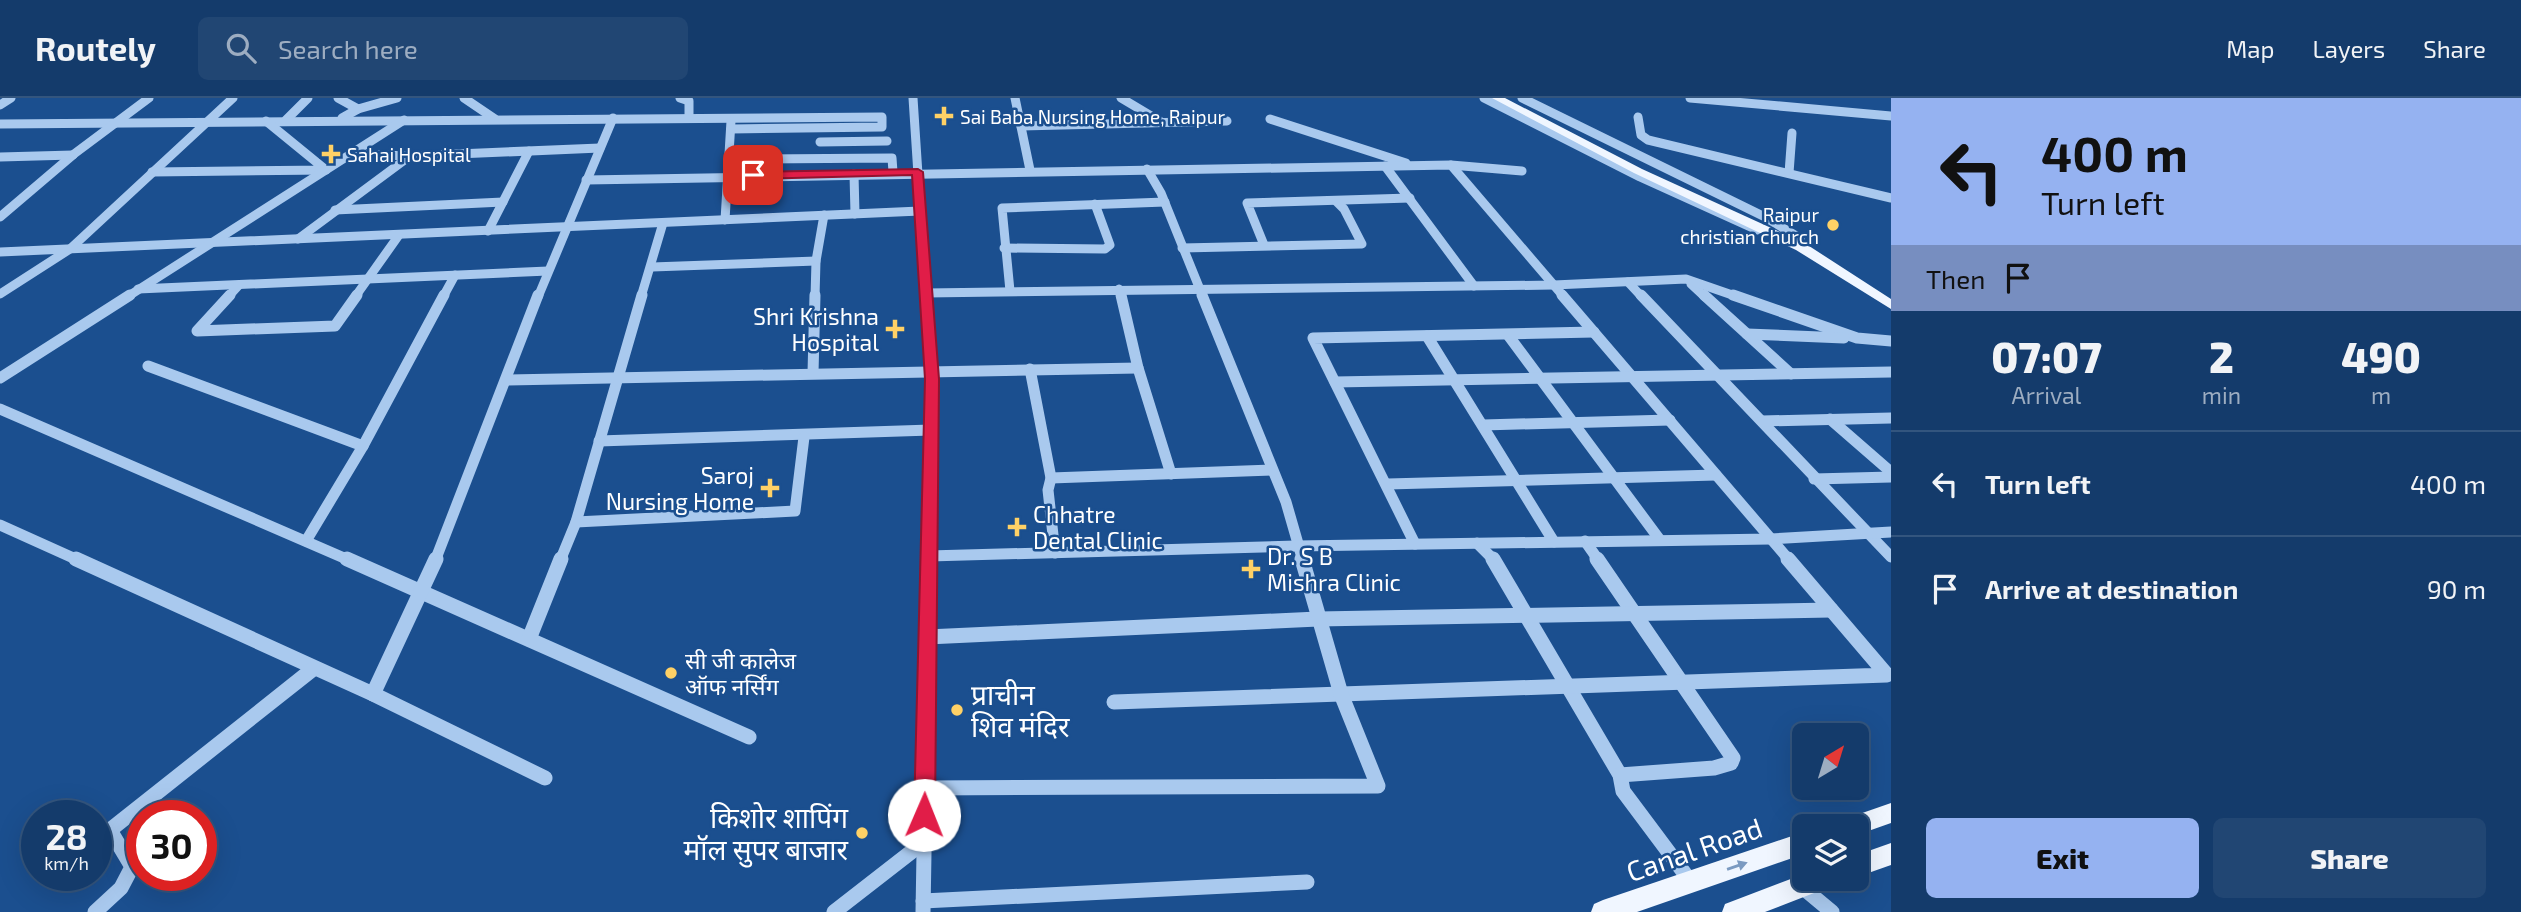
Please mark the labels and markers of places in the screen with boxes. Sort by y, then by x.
place label: Sai Baba Nursing Home, Raipur [960,105,1225,128]
marker: Sai Baba Nursing Home, Raipur [934,106,954,126]
place label: Sahai Hospital [347,143,471,166]
marker: Sahai Hospital [321,144,341,164]
pin [723,145,783,205]
place label: Raipur christian church [1680,203,1819,248]
marker: Raipur christian church [1825,217,1841,233]
place label: Shri Krishna Hospital [753,302,879,356]
marker: Shri Krishna Hospital [885,319,905,339]
place label: Saroj Nursing Home [606,461,754,515]
marker: Saroj Nursing Home [760,478,780,498]
place label: Chhatre Dental Clinic [1033,500,1163,554]
marker: Chhatre Dental Clinic [1007,517,1027,537]
place label: Dr. S B Mishra Clinic [1267,542,1401,596]
marker: Dr. S B Mishra Clinic [1241,559,1261,579]
place label: सी जी कालेज ऑफ नर्सिंग [685,646,797,700]
marker: सी जी कालेज ऑफ नर्सिंग [663,665,679,681]
place label: प्राचीन शिव मंदिर [971,677,1070,743]
marker: प्राचीन शिव मंदिर [949,702,965,718]
place label: किशोर शापिंग मॉल सुपर बाजार [684,800,849,868]
marker: किशोर शापिंग मॉल सुपर बाजार [854,825,870,841]

